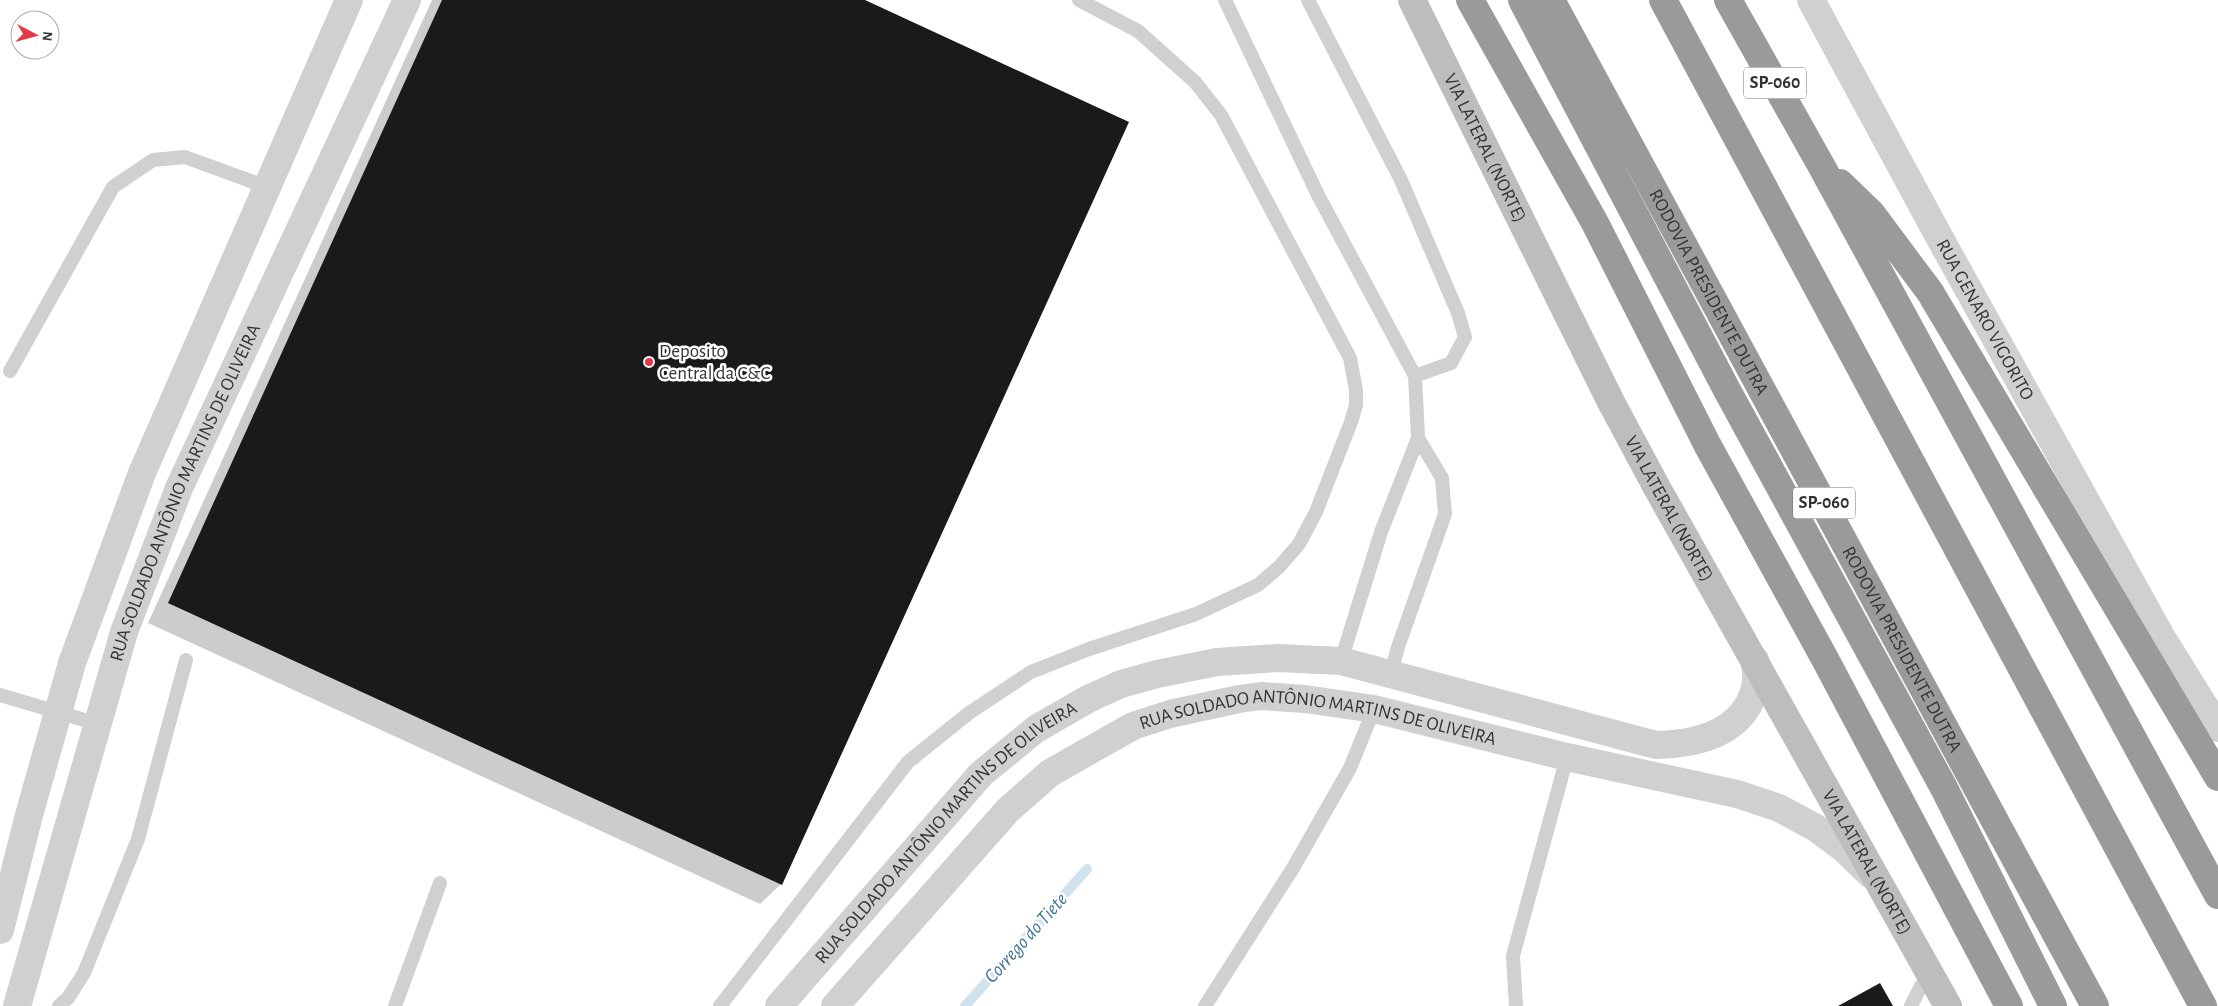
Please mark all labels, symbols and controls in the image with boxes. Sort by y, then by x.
north arrow [10,10,60,60]
text: N [39,31,54,42]
road number: SP-060 [1744,68,1806,99]
street label: VIA LATERAL (NORTE) [1440,71,1530,225]
street label: RODOVIA PRESIDENTE DUTRA [1646,186,1772,398]
street label: RUA GENARO VIGORITO [1933,236,2037,403]
street label: RUA SOLDADO ANTÔNIO MARTINS DE OLIVEIRA [107,321,264,663]
place label: Deposito Central da C&C [659,342,770,383]
marker: Deposito Central da C&C [643,356,655,368]
street label: VIA LATERAL (NORTE) [1621,433,1717,585]
road number: SP-060 [1793,488,1855,518]
street label: RODOVIA PRESIDENTE DUTRA [1839,543,1965,755]
street label: RUA SOLDADO ANTÔNIO MARTINS DE OLIVEIRA [1137,686,1498,749]
street label: RUA SOLDADO ANTÔNIO MARTINS DE OLIVEIRA [811,698,1080,967]
street label: VIA LATERAL (NORTE) [1819,786,1915,938]
water label: Corrego do Tiete [981,889,1072,987]

